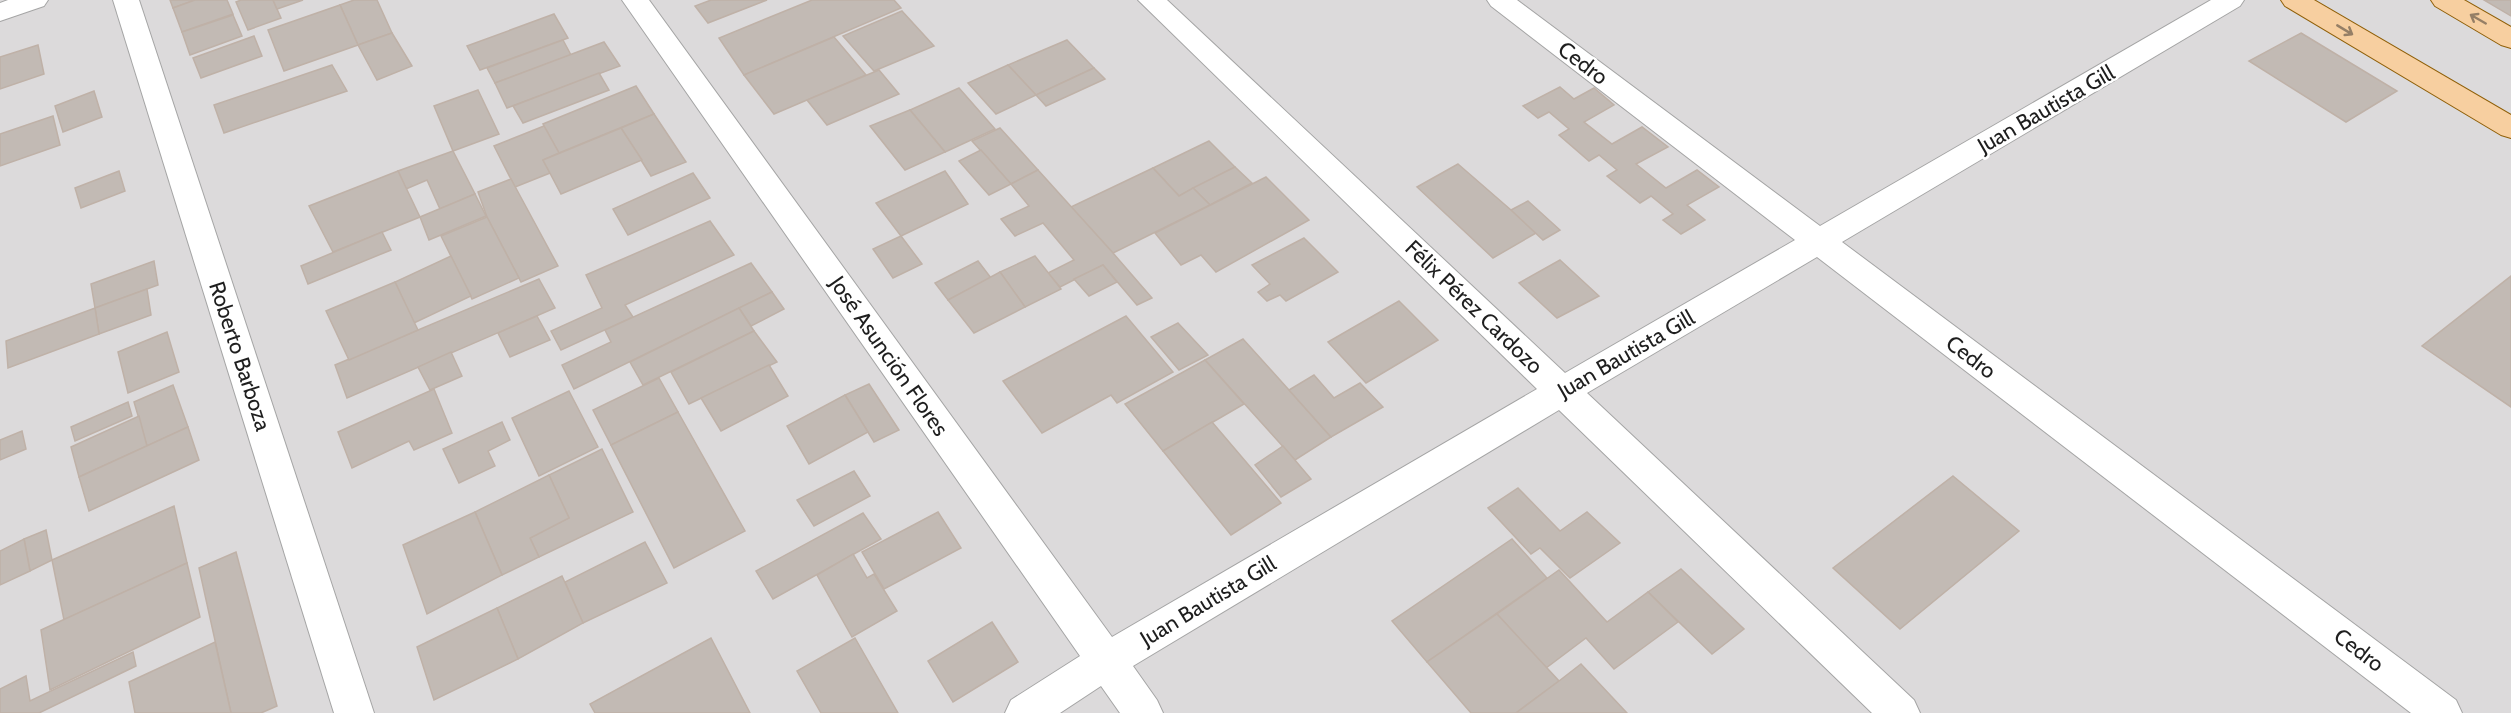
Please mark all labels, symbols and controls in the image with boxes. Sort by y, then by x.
one-way arrow [2469,13,2486,25]
one-way arrow [2336,24,2353,36]
street label: Cedro [1553,36,1613,90]
street label: Juan Bautista Gill [1972,58,2120,160]
street label: Félix Pérez Cardozo [1400,234,1548,380]
street label: José Asunción Flores [823,270,954,441]
street label: Roberto Barboza [203,278,277,434]
street label: Juan Bautista Gill [1552,303,1700,405]
street label: Cedro [1941,330,2001,384]
street label: Juan Bautista Gill [1134,549,1282,653]
street label: Cedro [2329,623,2389,677]

